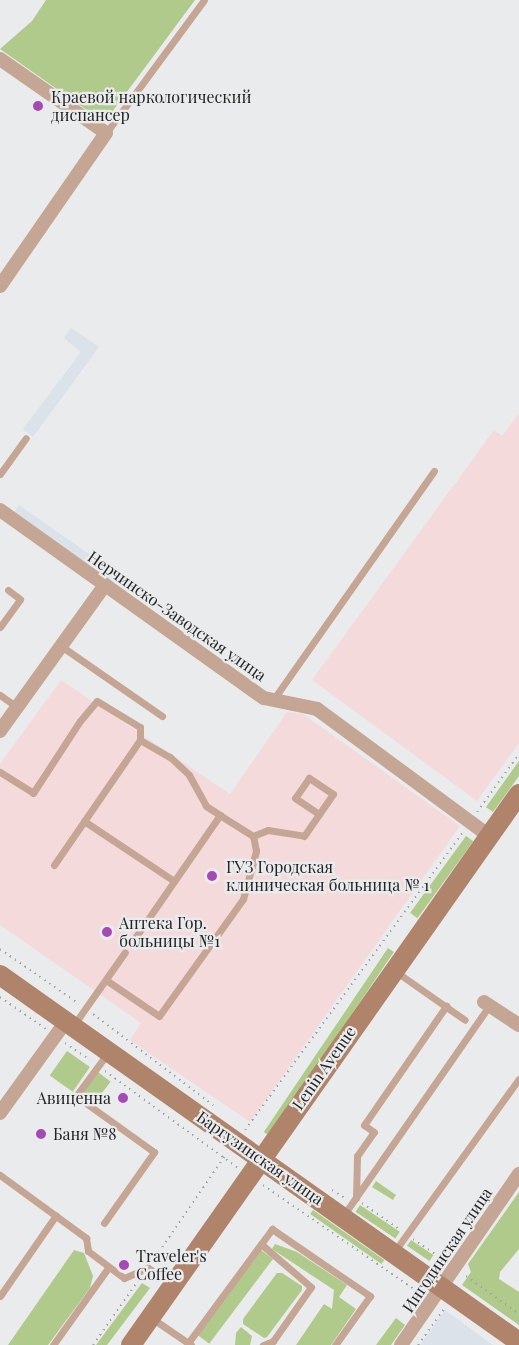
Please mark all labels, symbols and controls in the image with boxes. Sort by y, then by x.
place label: Краевой наркологический диспансер [51,87,252,125]
marker: Краевой наркологический диспансер [29,97,47,115]
street label: Нерчинско-Заводская улица [84,547,270,685]
place label: ГУЗ Городская клиническая больница № 1 [226,857,429,895]
marker: ГУЗ Городская клиническая больница № 1 [203,867,221,885]
place label: Аптека Гор. больницы №1 [119,913,220,951]
marker: Аптека Гор. больницы №1 [100,925,114,939]
street label: Lenin Avenue [288,1022,360,1114]
place label: Авиценна [37,1088,111,1108]
marker: Авиценна [116,1091,130,1105]
street label: Баргузинская улица [193,1107,327,1209]
place label: Баня №8 [53,1124,117,1144]
marker: Баня №8 [34,1127,48,1141]
street label: Ингодинская улица [398,1184,496,1316]
place label: Traveler's Coffee [136,1246,207,1284]
marker: Traveler's Coffee [117,1258,131,1272]

